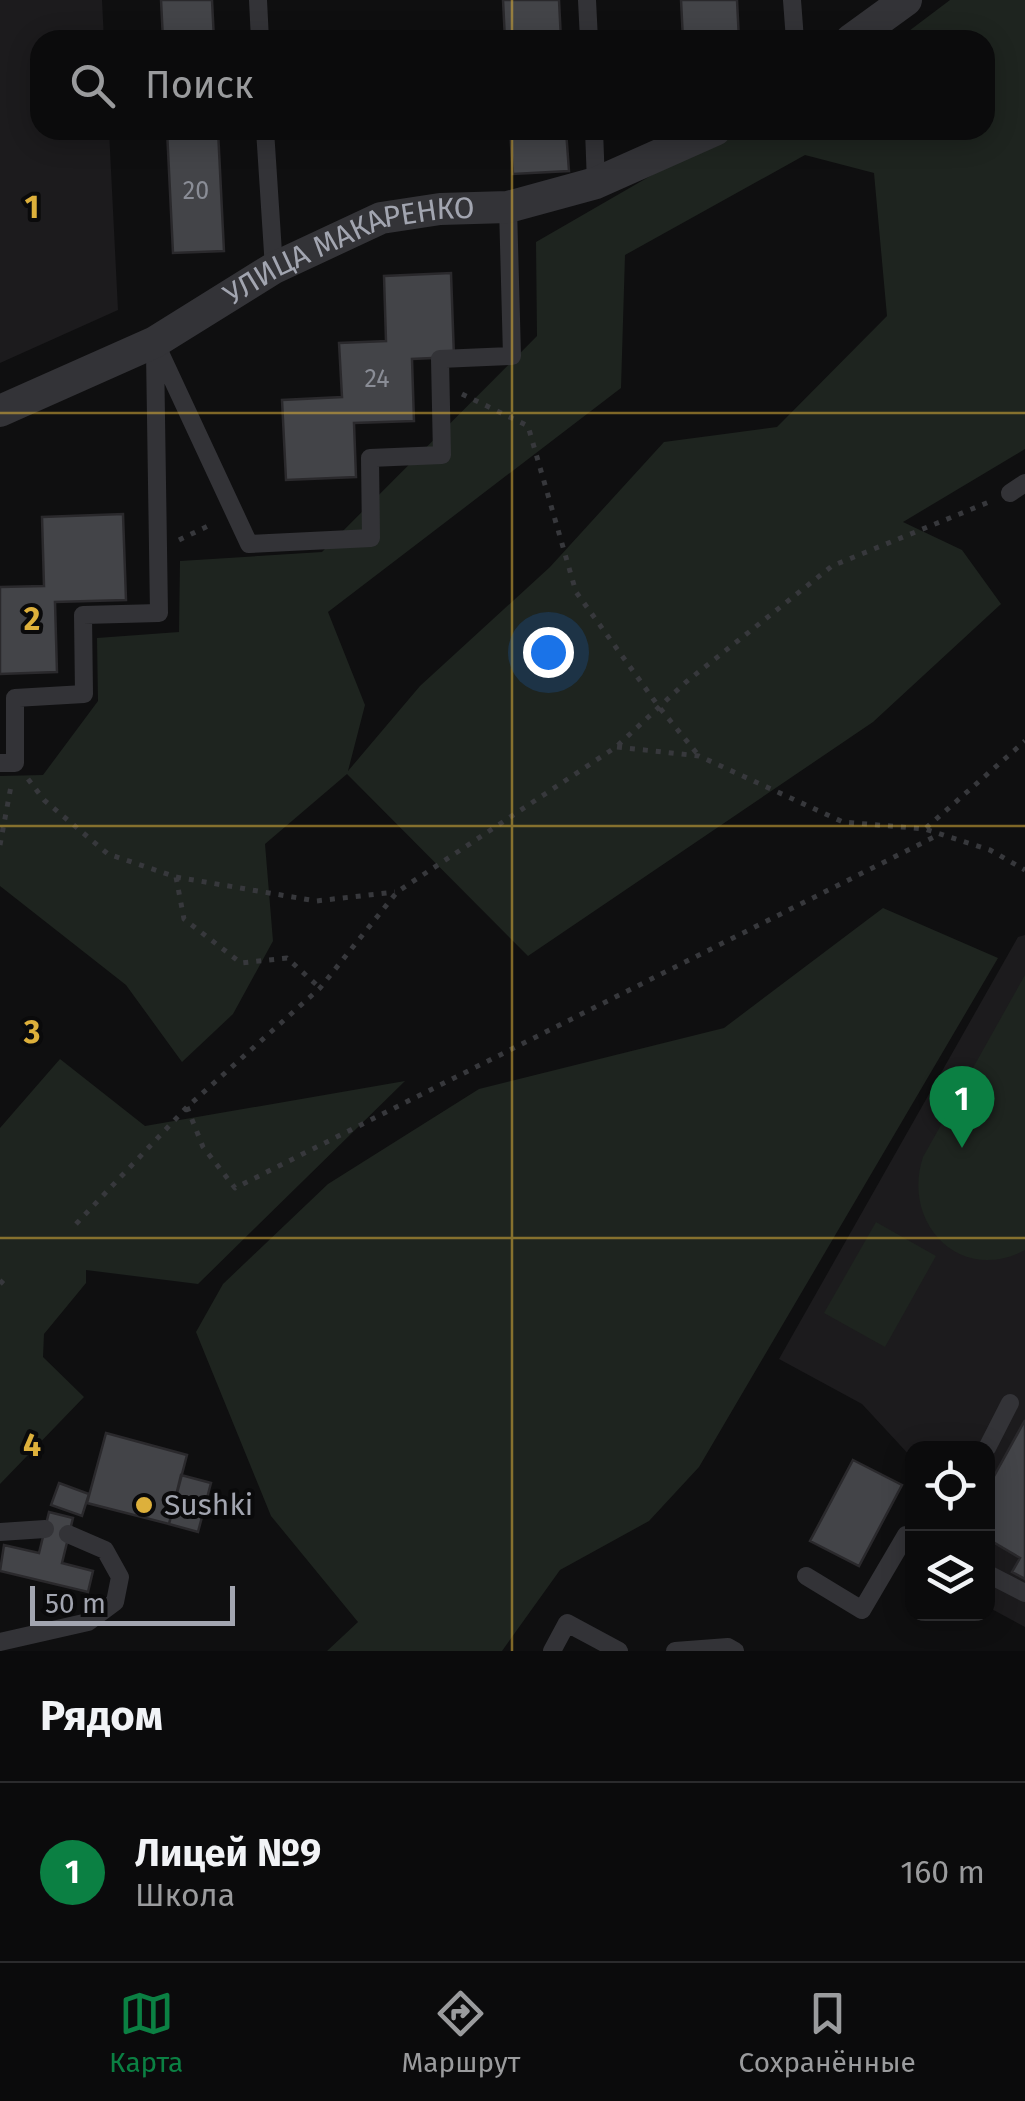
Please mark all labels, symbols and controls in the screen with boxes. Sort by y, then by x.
search box [30,30,995,140]
icon: search [65,58,120,113]
text: Поиск [145,62,254,108]
house number: 20 [183,176,209,206]
text: 1 [25,188,39,226]
street label: УЛИЦА МАКАРЕНКО [217,190,475,313]
house number: 24 [364,364,390,394]
text: 2 [24,600,40,638]
your location [523,627,574,678]
text: 3 [23,1013,40,1051]
pin: 1 [930,1066,994,1148]
text: 4 [23,1426,41,1464]
map controls [905,1441,995,1621]
button: locate [905,1441,995,1531]
place label: Sushki [164,1487,253,1523]
marker: Sushki [133,1494,155,1516]
button: layers [905,1531,995,1621]
scale bar [30,1581,235,1626]
text: 50 m [45,1587,106,1620]
text: Рядом [40,1691,163,1741]
text: Лицей №9 [135,1830,321,1876]
text: 1 [65,1853,80,1891]
text: 160 m [900,1853,985,1891]
text: Школа [135,1876,235,1914]
tab: Карта [109,1986,183,2079]
tab: Маршрут [402,1986,520,2079]
tab: Сохранённые [739,1986,916,2079]

